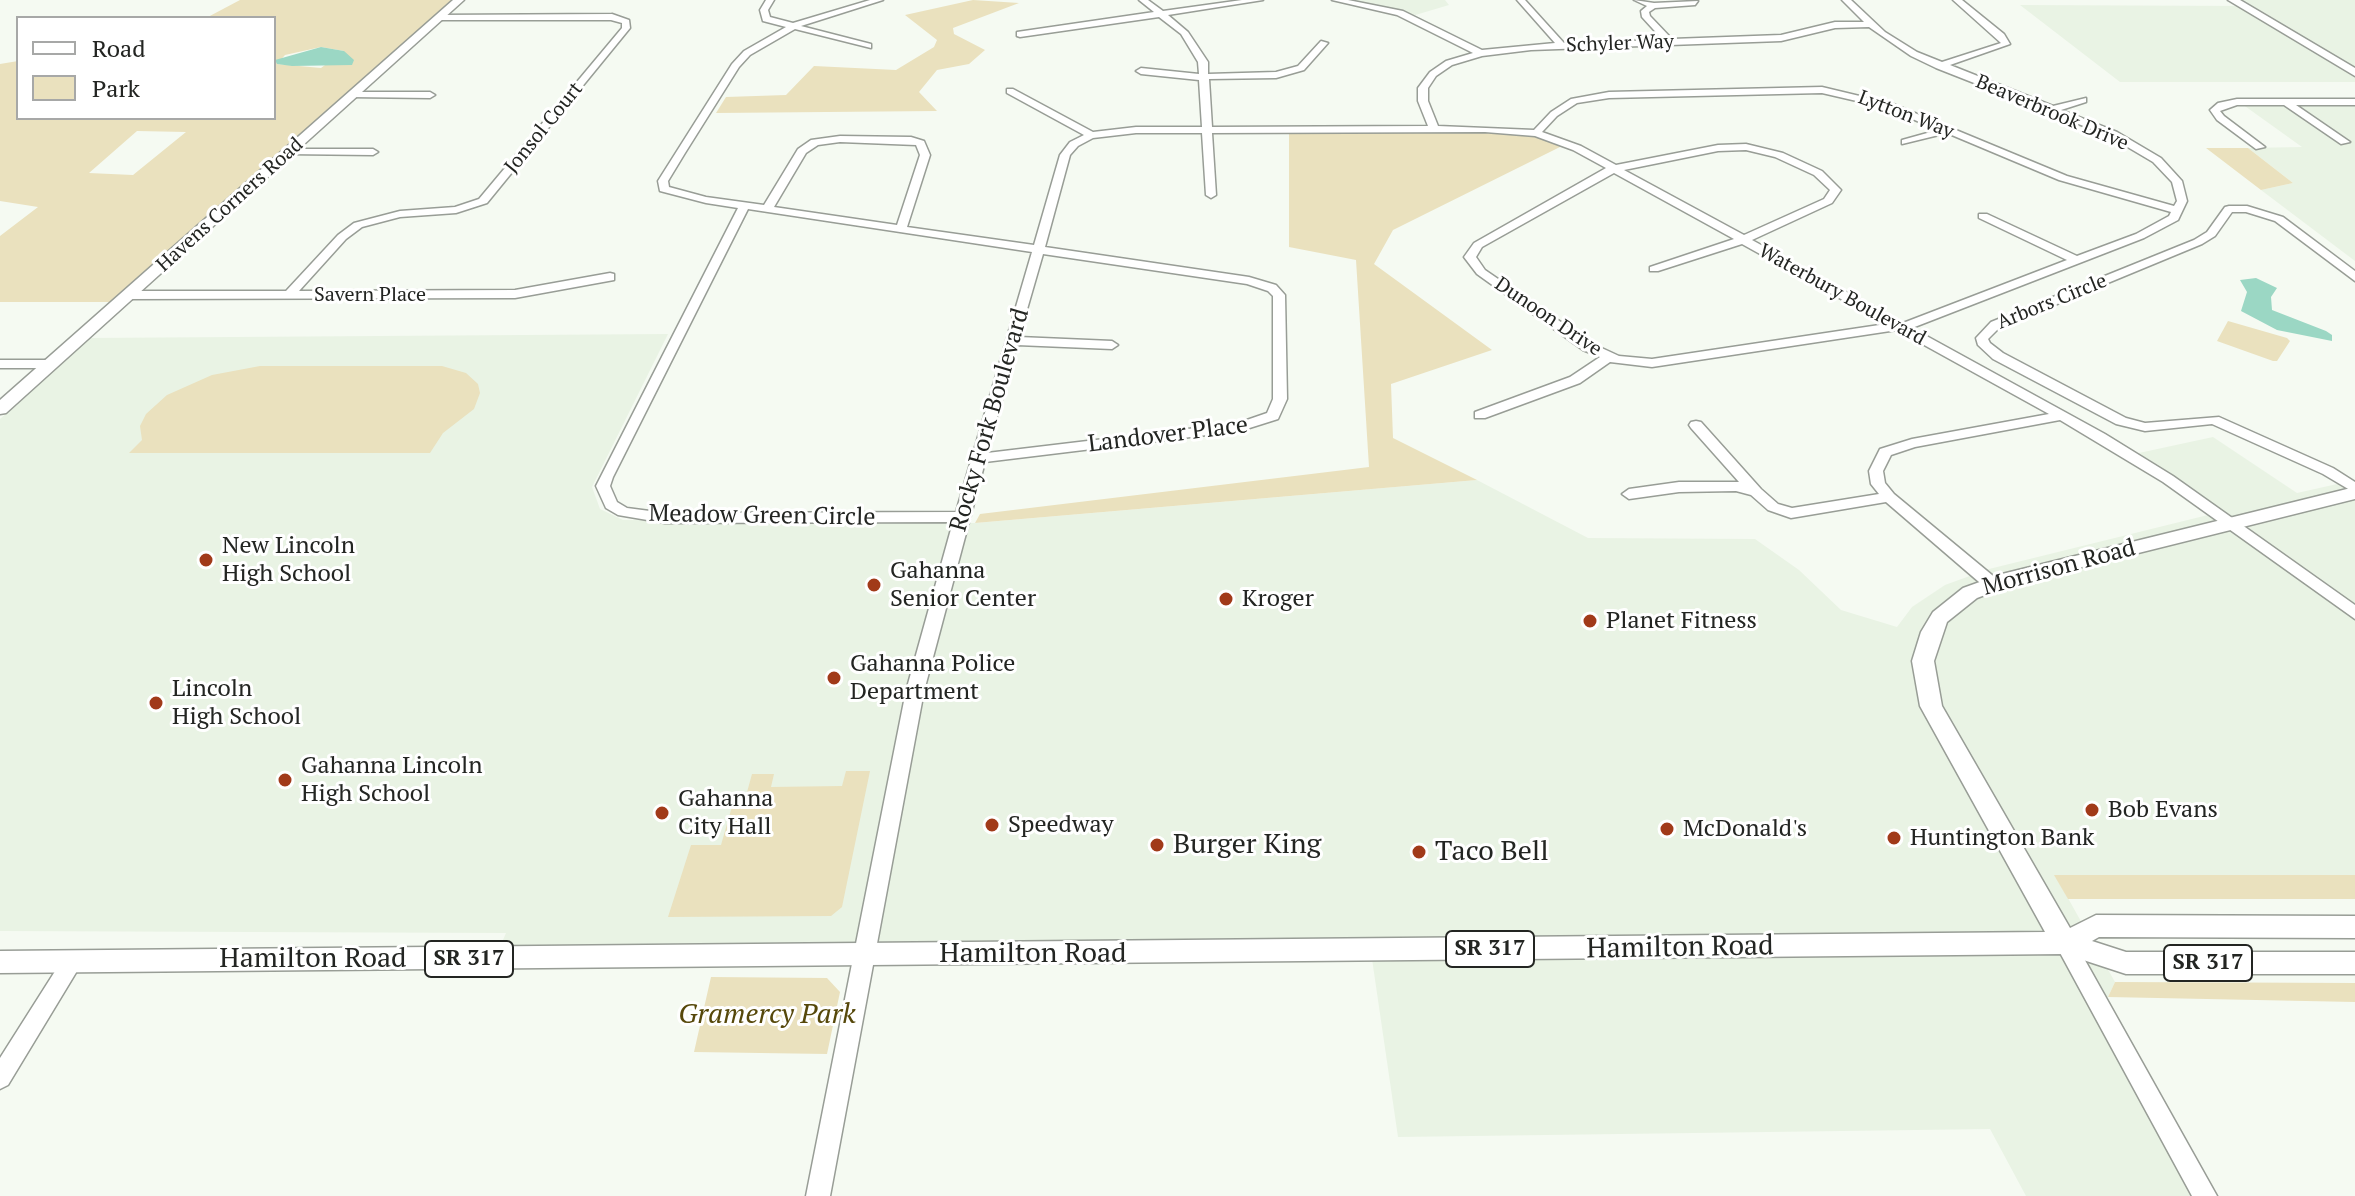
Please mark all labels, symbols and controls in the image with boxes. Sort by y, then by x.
legend [16,16,276,120]
street label: Schyler Way [1566,30,1674,58]
text: Road [92,32,146,64]
street label: Beaverbrook Drive [1972,70,2132,156]
text: Park [92,72,140,104]
street label: Jonsol Court [500,78,588,178]
street label: Lytton Way [1855,86,1957,144]
street label: Havens Corners Road [152,133,308,277]
street label: Waterbury Boulevard [1754,239,1930,351]
street label: Arbors Circle [1994,269,2110,335]
street label: Dunoon Drive [1490,272,1606,362]
street label: Savern Place [314,283,426,307]
street label: Rocky Fork Boulevard [944,305,1036,535]
street label: Landover Place [1086,411,1250,459]
street label: Meadow Green Circle [648,500,876,532]
place label: New Lincoln High School [222,532,355,588]
street label: Morrison Road [1979,534,2139,602]
marker: New Lincoln High School [197,551,215,569]
place label: Gahanna Senior Center [890,557,1036,613]
marker: Gahanna Senior Center [865,576,883,594]
place label: Kroger [1242,585,1314,613]
marker: Kroger [1217,590,1235,608]
place label: Planet Fitness [1606,607,1757,635]
marker: Planet Fitness [1581,612,1599,630]
place label: Gahanna Police Department [850,650,1015,706]
marker: Gahanna Police Department [825,669,843,687]
place label: Lincoln High School [172,675,301,731]
marker: Lincoln High School [147,694,165,712]
place label: Gahanna Lincoln High School [301,752,482,808]
marker: Gahanna Lincoln High School [276,771,294,789]
place label: Gahanna City Hall [678,785,773,841]
place label: Bob Evans [2108,796,2218,824]
marker: Bob Evans [2083,801,2101,819]
marker: Gahanna City Hall [653,804,671,822]
place label: Speedway [1008,811,1114,839]
place label: McDonald's [1683,815,1807,843]
marker: Speedway [983,816,1001,834]
marker: McDonald's [1658,820,1676,838]
place label: Huntington Bank [1910,824,2094,852]
place label: Burger King [1173,828,1321,862]
marker: Huntington Bank [1885,829,1903,847]
place label: Taco Bell [1435,835,1549,869]
marker: Burger King [1148,836,1166,854]
marker: Taco Bell [1410,843,1428,861]
street label: Hamilton Road [1586,930,1774,966]
road number: SR 317 [1446,931,1534,967]
street label: Hamilton Road [939,937,1127,971]
road number: SR 317 [425,941,513,977]
street label: Hamilton Road [219,942,407,976]
road number: SR 317 [2164,945,2252,981]
park label: Gramercy Park [678,998,856,1032]

